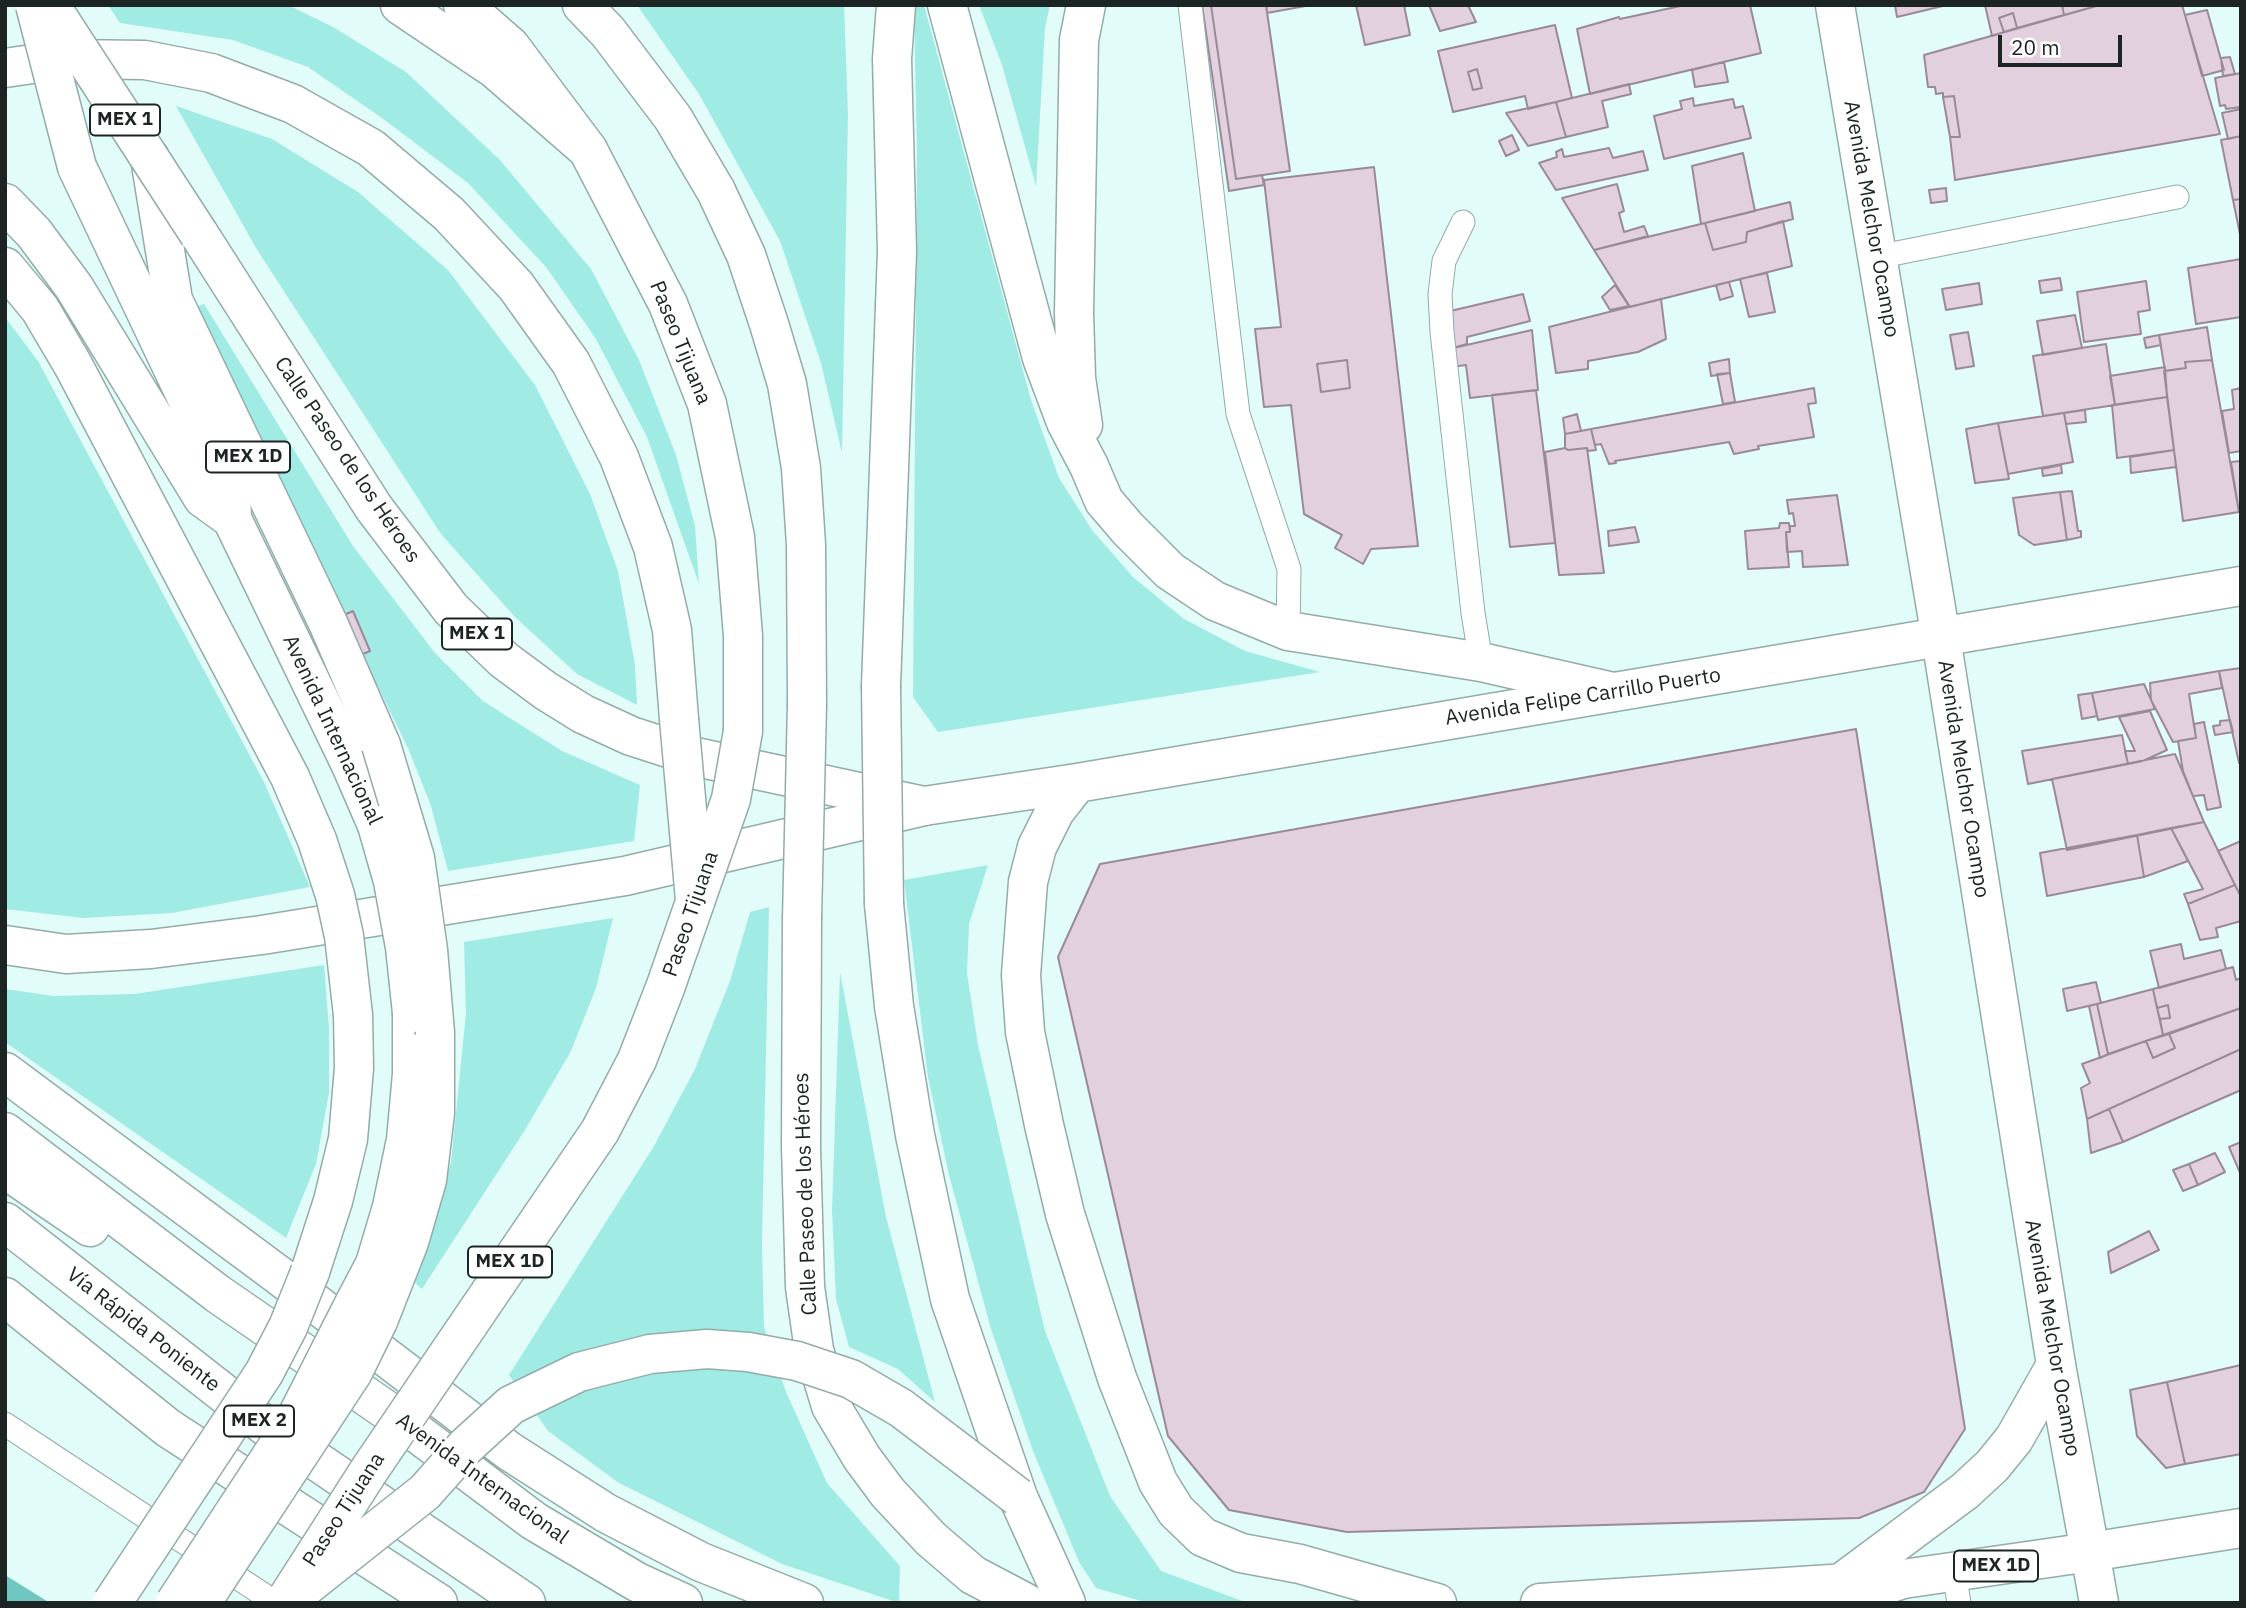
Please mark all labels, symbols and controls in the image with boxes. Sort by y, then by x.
scale bar [2001,21,2125,65]
text: 20 m [2011,33,2060,61]
street label: Avenida Melchor Ocampo [1838,98,1904,340]
road number: MEX 1 [90,104,160,136]
street label: Paseo Tijuana [644,278,716,408]
street label: Calle Paseo de los Héroes [269,352,425,568]
road number: MEX 1D [206,442,290,472]
road number: MEX 1 [442,618,512,650]
street label: Avenida Internacional [277,631,387,829]
street label: Avenida Melchor Ocampo [1932,658,1994,900]
street label: Avenida Felipe Carrillo Puerto [1443,663,1723,731]
street label: Paseo Tijuana [658,848,724,980]
street label: Calle Paseo de los Héroes [789,1072,823,1316]
street label: Avenida Melchor Ocampo [2019,1217,2085,1459]
road number: MEX 1D [468,1246,552,1278]
street label: Vía Rápida Poniente [61,1262,225,1398]
road number: MEX 2 [224,1406,294,1436]
street label: Avenida Internacional [391,1408,573,1550]
street label: Paseo Tijuana [298,1448,390,1572]
road number: MEX 1D [1954,1550,2038,1582]

